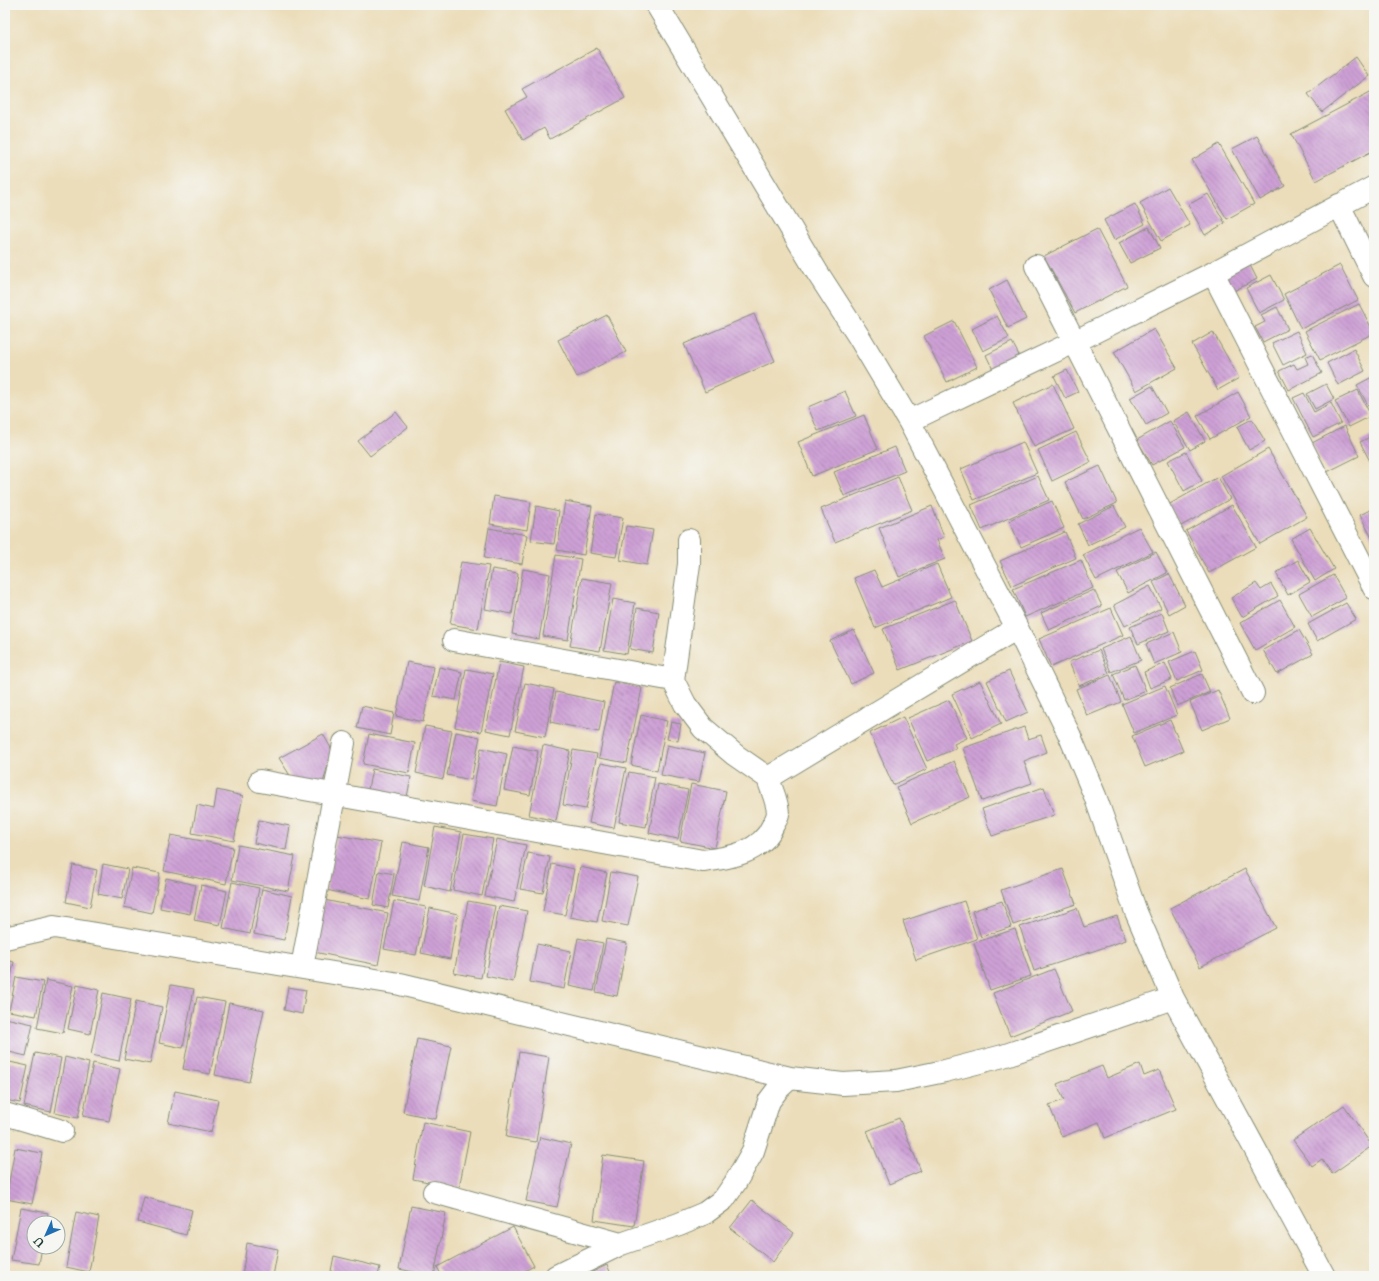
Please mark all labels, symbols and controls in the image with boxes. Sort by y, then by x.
north arrow [26,1215,66,1255]
text: U [31,1233,47,1250]

